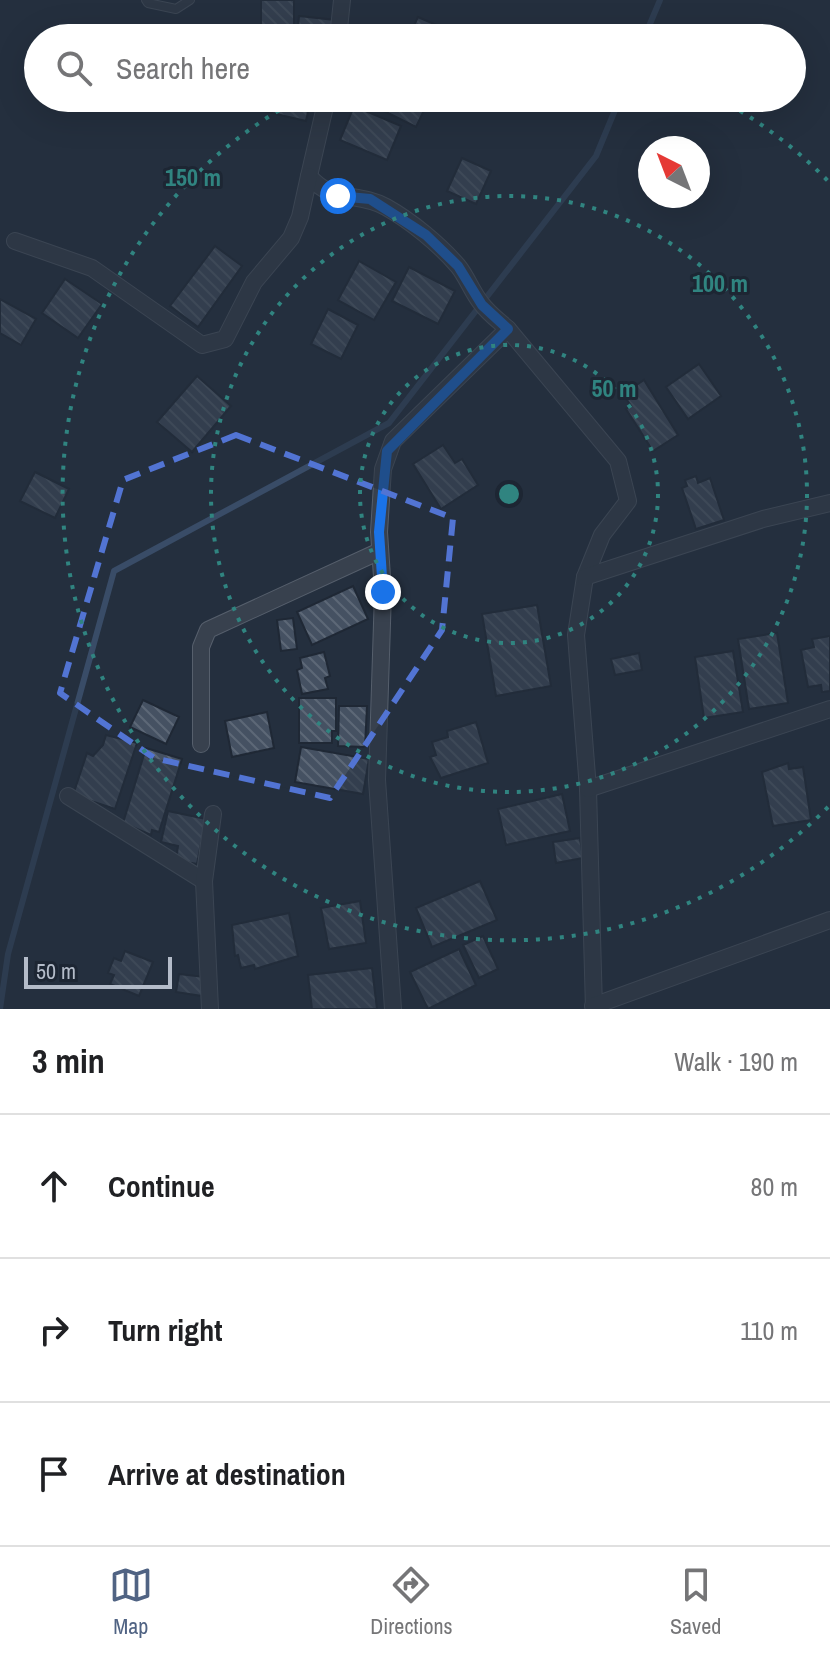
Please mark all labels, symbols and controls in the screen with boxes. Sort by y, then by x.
search box [24,24,806,112]
icon: search [52,46,96,90]
text: Search here [116,48,250,88]
north arrow [638,136,710,208]
text: 150 m [165,161,221,193]
route start [320,178,356,214]
text: 100 m [692,267,748,299]
text: 50 m [592,372,636,404]
centre of rings [495,480,523,508]
route end [365,574,401,610]
scale bar [24,953,172,989]
text: 50 m [36,956,76,986]
text: 3 min [32,1038,105,1084]
text: Walk · 190 m [674,1044,798,1079]
icon: ahead [32,1164,76,1208]
text: Continue [108,1166,215,1206]
text: 80 m [751,1169,798,1204]
icon: right [32,1308,76,1352]
text: Turn right [108,1310,222,1350]
text: 110 m [740,1313,798,1348]
icon: arrive [32,1452,76,1496]
text: Arrive at destination [108,1454,346,1494]
tab: Map [109,1563,153,1641]
tab: Directions [370,1563,453,1641]
tab: Saved [670,1563,721,1641]

